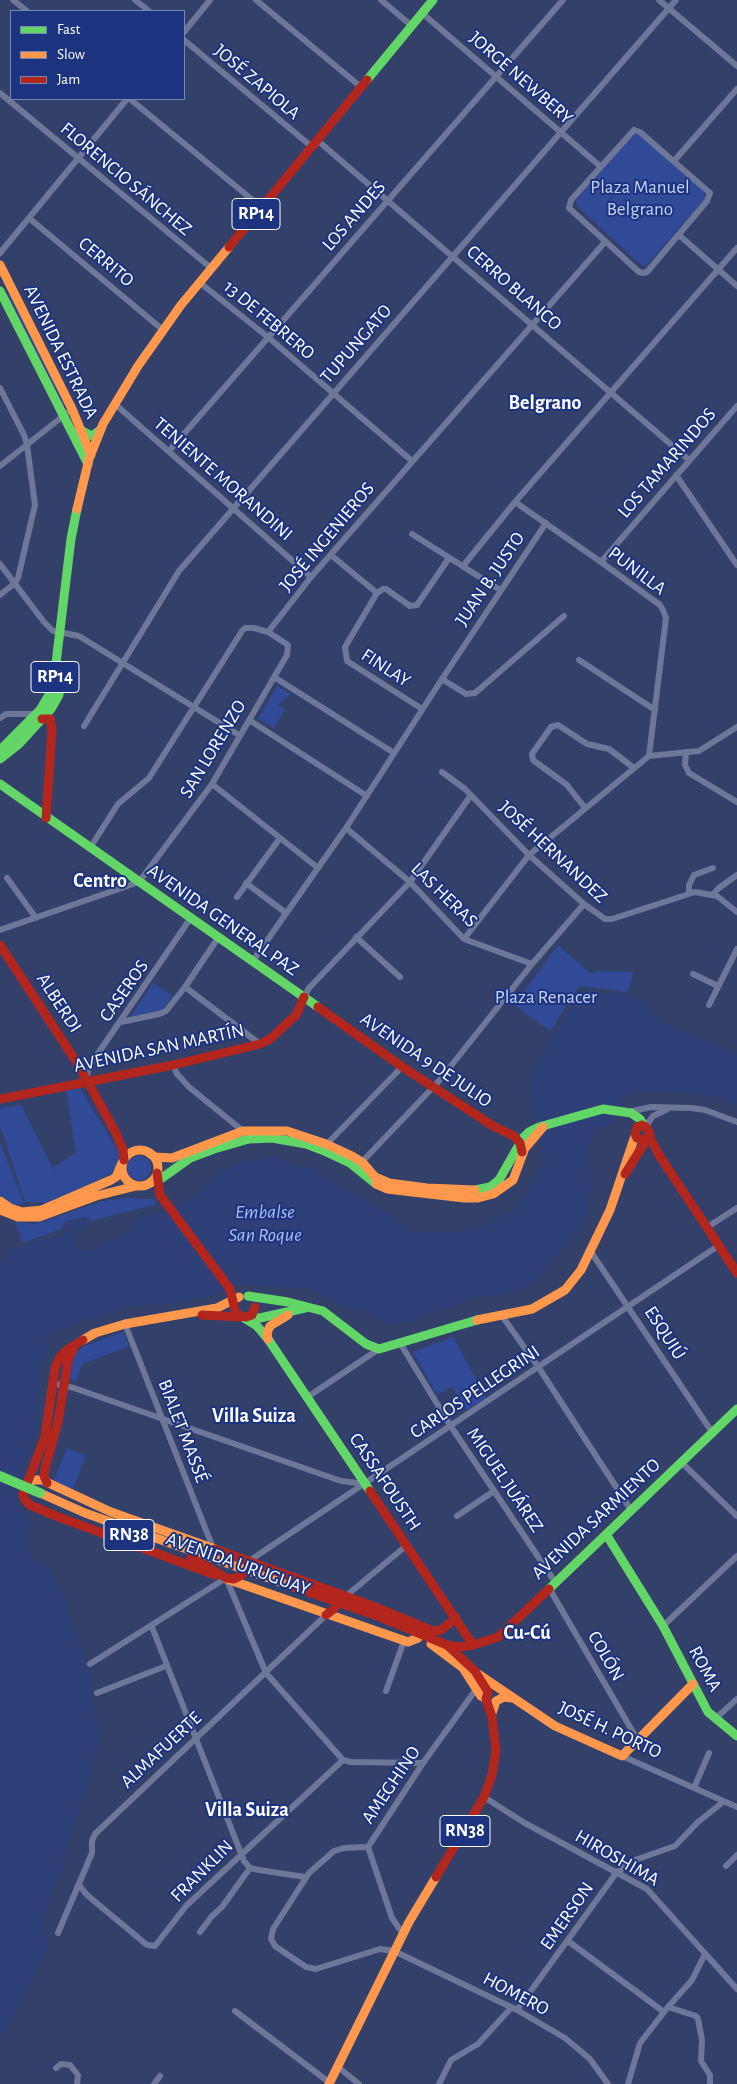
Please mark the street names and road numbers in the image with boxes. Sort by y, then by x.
street label: JORGE NEWBERY [464,27,578,129]
street label: JOSÉ ZAPIOLA [209,39,305,125]
street label: FLORENCIO SÁNCHEZ [56,117,196,241]
street label: LOS ANDES [317,176,391,256]
road number: RP14 [232,198,280,230]
street label: CERRITO [74,232,138,292]
street label: CERRO BLANCO [462,240,566,336]
street label: 13 DE FEBRERO [219,275,319,365]
street label: AVENIDA ESTRADA [19,281,103,423]
street label: TUPUNGATO [315,300,397,388]
street label: LOS TAMARINDOS [613,403,721,523]
street label: TENIENTE MORANDINI [149,412,297,546]
street label: JOSÉ INGENIEROS [275,478,379,596]
street label: JUAN B. JUSTO [450,528,530,630]
street label: PUNILLA [604,542,670,600]
street label: FINLAY [357,644,415,692]
road number: RP14 [31,662,79,692]
street label: SAN LORENZO [175,696,251,802]
street label: JOSÉ HERNANDEZ [494,796,612,908]
street label: LAS HERAS [406,858,482,932]
street label: AVENIDA GENERAL PAZ [143,859,303,981]
street label: CASEROS [94,956,154,1026]
street label: ALBERDI [31,969,87,1037]
street label: AVENIDA 9 DE JULIO [356,1008,496,1112]
street label: AVENIDA SAN MARTÍN [72,1019,246,1077]
street label: ESQUIÚ [639,1302,691,1364]
street label: CARLOS PELLEGRINI [406,1340,544,1444]
street label: BIALET MASSÉ [153,1376,213,1486]
street label: MIGUEL JUÁREZ [462,1423,548,1537]
street label: CASSAFOUSTH [344,1429,426,1535]
street label: AVENIDA SARMIENTO [527,1453,665,1585]
road number: RN38 [104,1520,154,1550]
street label: AVENIDA URUGUAY [163,1527,313,1601]
street label: COLÓN [583,1627,629,1685]
street label: ROMA [684,1642,726,1696]
street label: JOSÉ H. PORTO [555,1696,665,1764]
street label: ALMAFUERTE [116,1707,206,1793]
street label: AMEGHINO [357,1742,425,1828]
road number: RN38 [440,1815,490,1846]
street label: HIROSHIMA [571,1825,663,1891]
street label: FRANKLIN [166,1835,238,1907]
street label: EMERSON [535,1878,599,1954]
street label: HOMERO [479,1967,553,2021]

